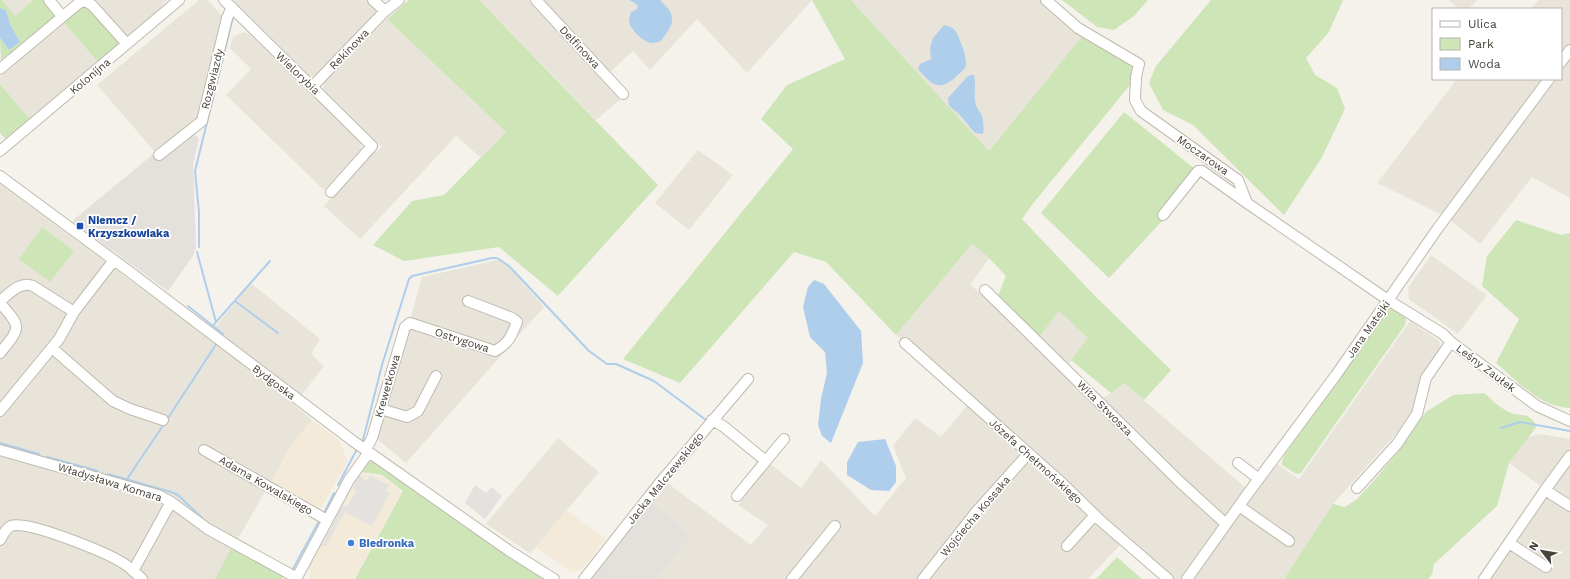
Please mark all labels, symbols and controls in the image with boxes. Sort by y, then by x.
legend [1432,8,1562,80]
text: Ulica [1468,17,1497,31]
street label: Delfinowa [557,23,603,71]
street label: Rekinowa [327,26,372,72]
text: Park [1468,37,1494,51]
street label: Rozgwiazdy [199,47,226,111]
street label: Wielorybia [273,49,322,97]
street label: Kolonijna [67,56,113,97]
text: Woda [1468,57,1501,71]
street label: Moczarowa [1174,133,1231,178]
place label: Niemcz / Krzyszkowiaka [88,214,170,240]
marker: Niemcz / Krzyszkowiaka [75,221,85,231]
street label: Jana Matejki [1344,298,1393,361]
street label: Ostrygowa [433,326,491,355]
street label: Leśny Zaułek [1453,342,1518,395]
street label: Krewetkowa [372,353,403,419]
street label: Bydgoska [250,362,298,403]
street label: Wita Stwosza [1074,378,1135,439]
street label: Józefa Chełmońskiego [986,416,1085,507]
street label: Jacka Malczewskiego [624,430,706,527]
street label: Adama Kowalskiego [217,453,315,518]
street label: Władysława Komara [56,460,164,505]
street label: Wojciecha Kossaka [938,473,1013,559]
north arrow [1522,531,1562,571]
place label: Biedronka [359,537,415,550]
marker: Biedronka [346,538,356,548]
text: N [1526,539,1542,553]

